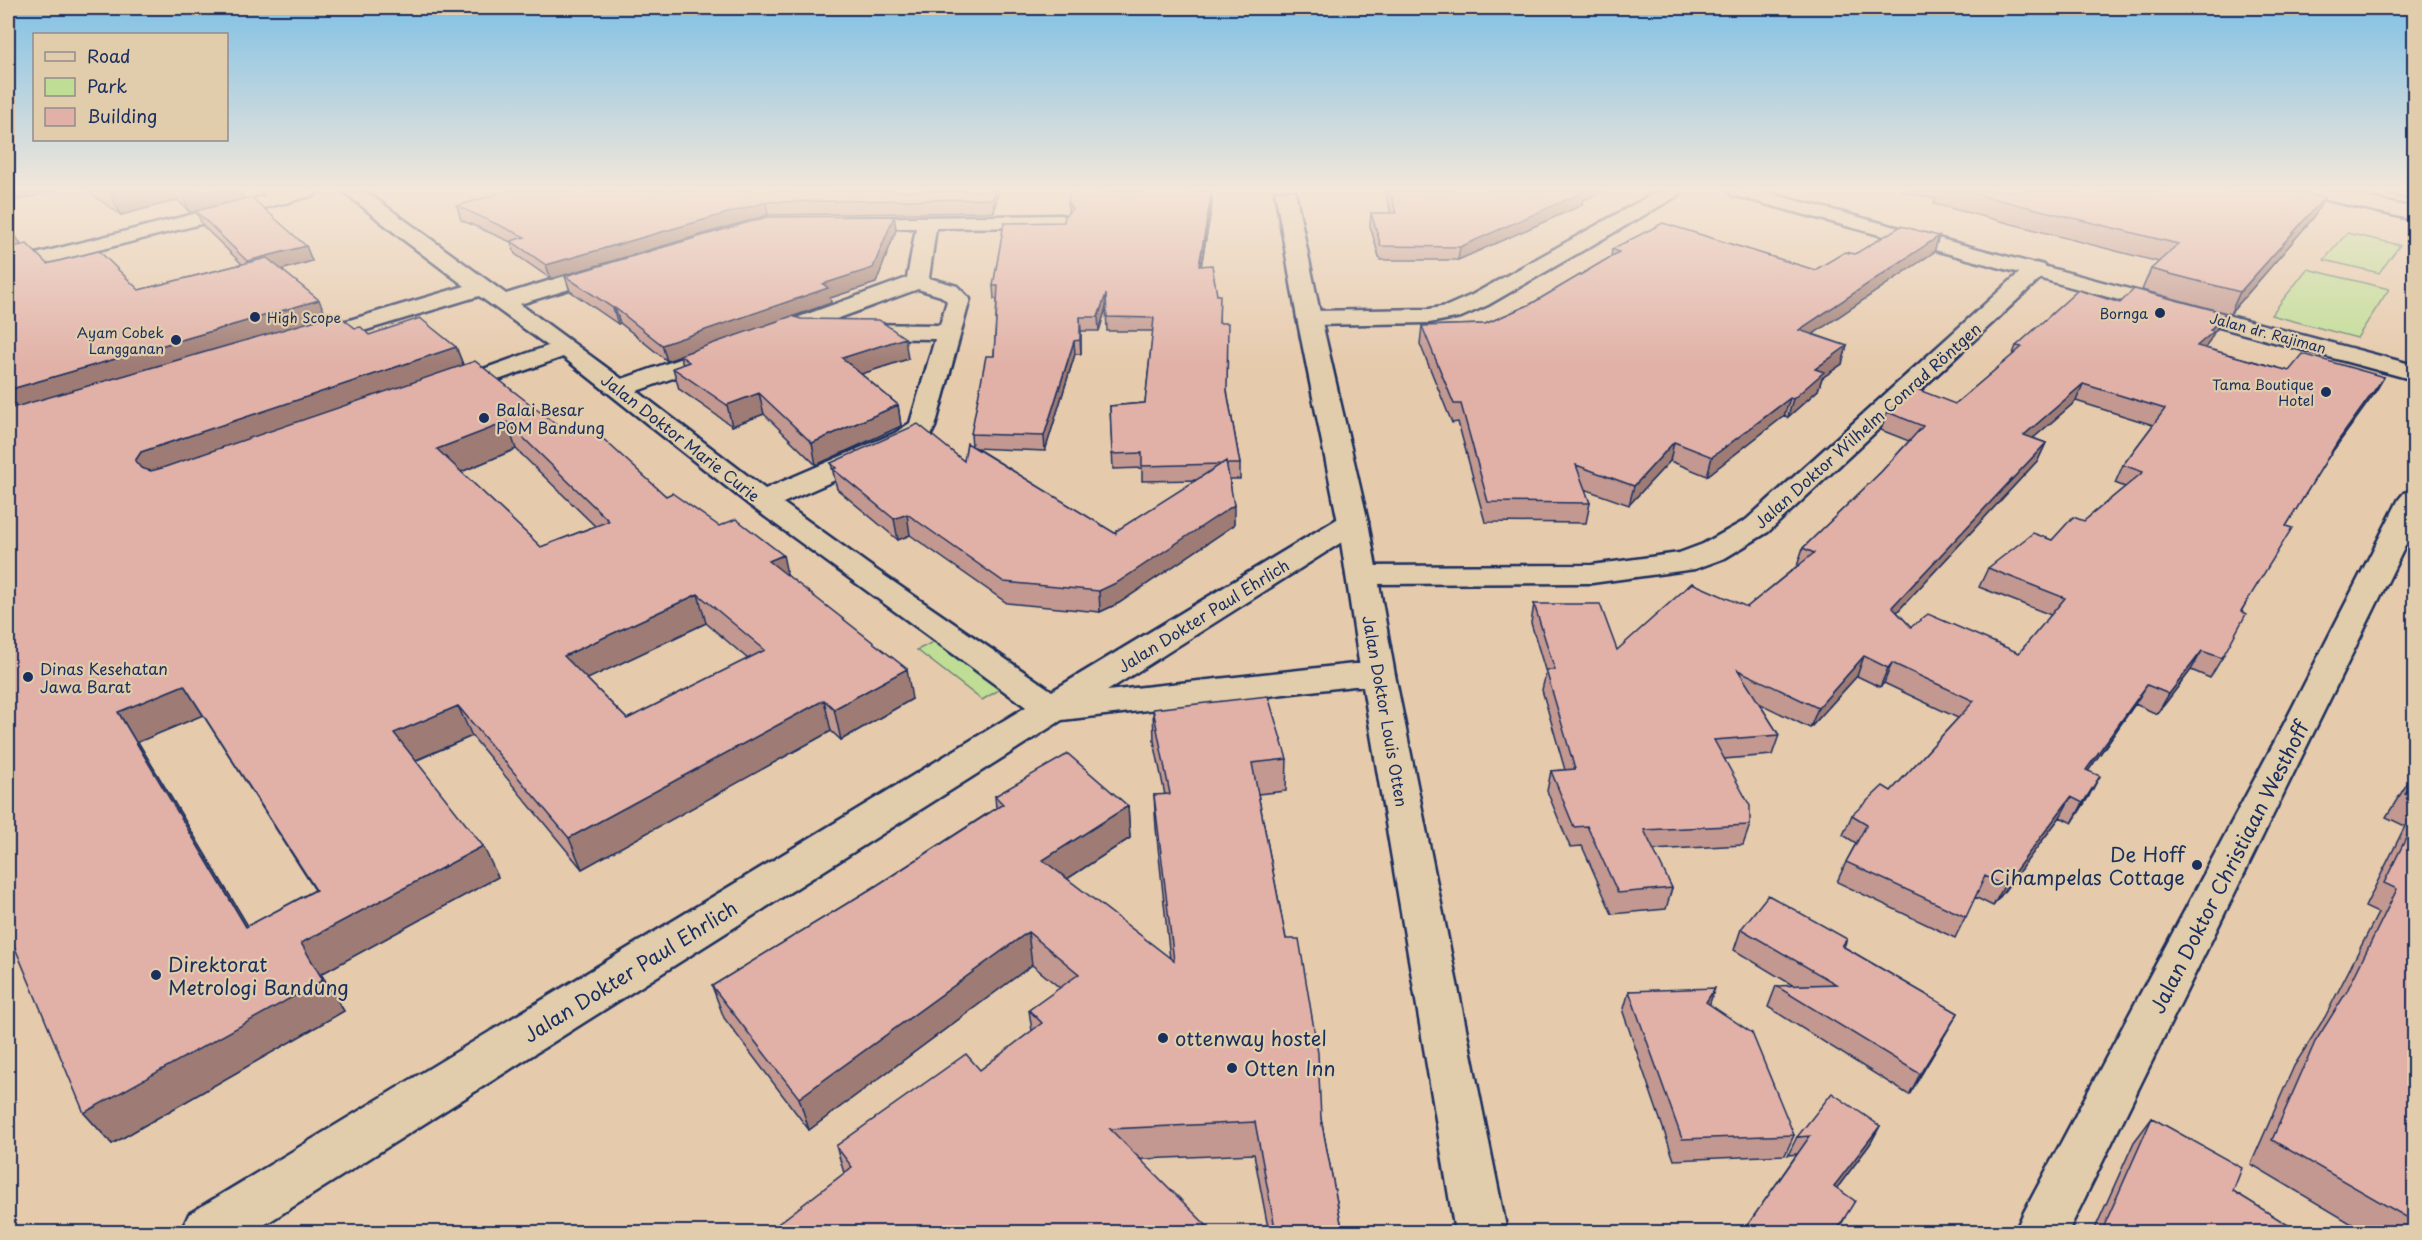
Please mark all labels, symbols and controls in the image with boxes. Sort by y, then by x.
legend [33,33,228,141]
text: Road [87,42,131,69]
text: Park [87,72,127,99]
text: Building [87,102,157,129]
place label: Bornga [2099,303,2148,324]
marker: Bornga [2153,306,2167,320]
place label: High Scope [267,307,342,328]
street label: Jalan dr. Rajiman [2207,307,2329,359]
marker: High Scope [248,310,262,324]
street label: Jalan Doktor Wilhelm Conrad Röntgen [1748,316,1986,534]
place label: Ayam Cobek Langganan [77,322,164,359]
marker: Ayam Cobek Langganan [169,333,183,347]
street label: Jalan Doktor Marie Curie [596,367,766,507]
place label: Tama Boutique Hotel [2212,374,2314,411]
marker: Tama Boutique Hotel [2319,385,2333,399]
place label: Balai Besar POM Bandung [496,397,605,439]
marker: Balai Besar POM Bandung [477,411,491,425]
street label: Jalan Dokter Paul Ehrlich [1113,552,1293,678]
street label: Jalan Doktor Louis Otten [1357,613,1415,809]
place label: Dinas Kesehatan Jawa Barat [40,656,168,698]
marker: Dinas Kesehatan Jawa Barat [21,670,35,684]
street label: Jalan Doktor Christiaan Westhoff [2142,714,2317,1018]
place label: De Hoff Cihampelas Cottage [1990,839,2186,892]
marker: De Hoff Cihampelas Cottage [2190,858,2204,872]
street label: Jalan Dokter Paul Ehrlich [517,893,743,1049]
place label: Direktorat Metrologi Bandung [168,949,349,1002]
marker: Direktorat Metrologi Bandung [149,968,163,982]
place label: ottenway hostel [1175,1023,1327,1053]
marker: ottenway hostel [1156,1031,1170,1045]
place label: Otten Inn [1244,1053,1336,1083]
marker: Otten Inn [1225,1061,1239,1075]

